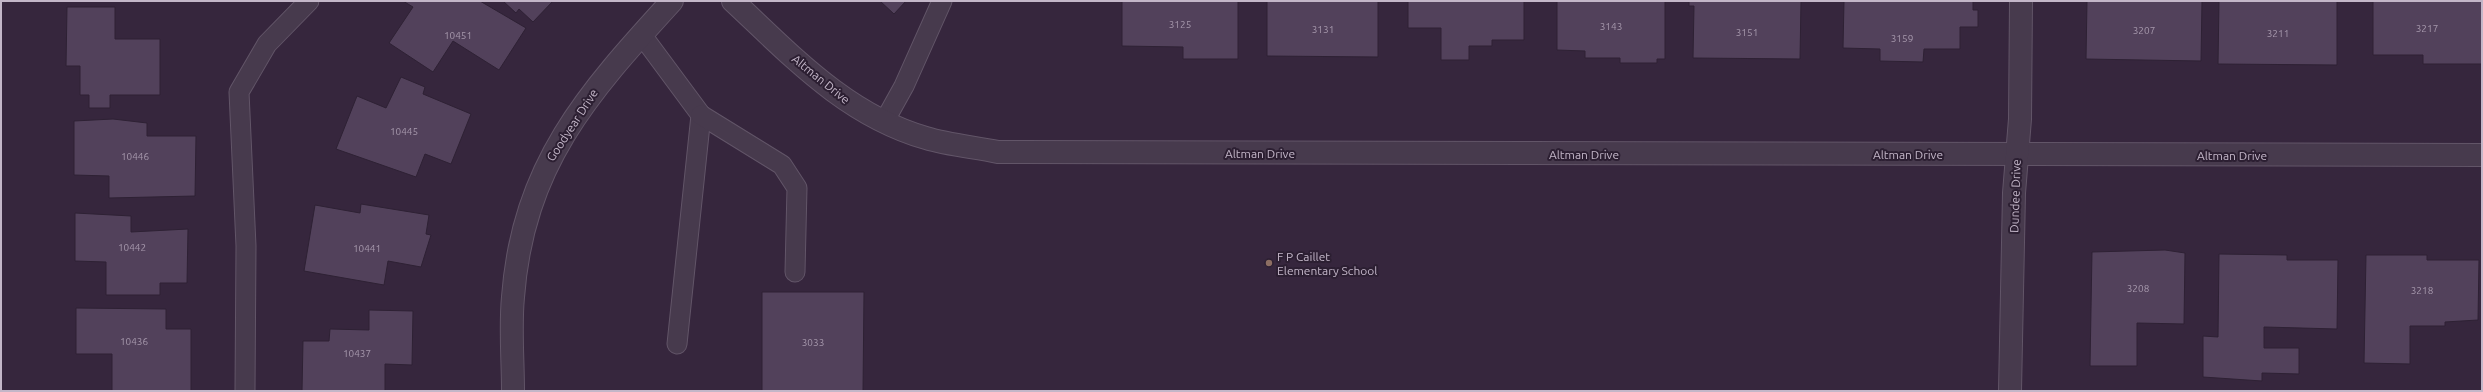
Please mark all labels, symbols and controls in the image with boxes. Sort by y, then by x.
house number: 3125 [1169,19,1191,30]
house number: 3143 [1600,21,1622,32]
house number: 3217 [2416,23,2438,34]
house number: 3131 [1312,24,1334,35]
house number: 3207 [2133,25,2155,36]
house number: 3151 [1736,27,1758,38]
house number: 3211 [2267,28,2289,39]
house number: 10451 [444,30,472,41]
house number: 3159 [1891,33,1913,44]
street label: Altman Drive [790,52,852,106]
street label: Goodyear Drive [544,87,600,163]
house number: 10445 [390,126,418,137]
street label: Altman Drive [1225,147,1295,160]
street label: Altman Drive [1549,148,1619,161]
street label: Altman Drive [1873,148,1943,161]
street label: Altman Drive [2197,149,2267,162]
house number: 10446 [121,151,149,162]
street label: Dundee Drive [2007,159,2023,233]
house number: 10442 [118,242,146,253]
house number: 10441 [353,243,381,254]
place label: F P Caillet Elementary School [1277,250,1377,277]
marker: F P Caillet Elementary School [1264,258,1274,268]
house number: 3208 [2127,283,2150,294]
house number: 3218 [2411,285,2434,296]
house number: 10436 [120,336,148,347]
house number: 3033 [802,337,824,348]
house number: 10437 [343,348,371,359]

